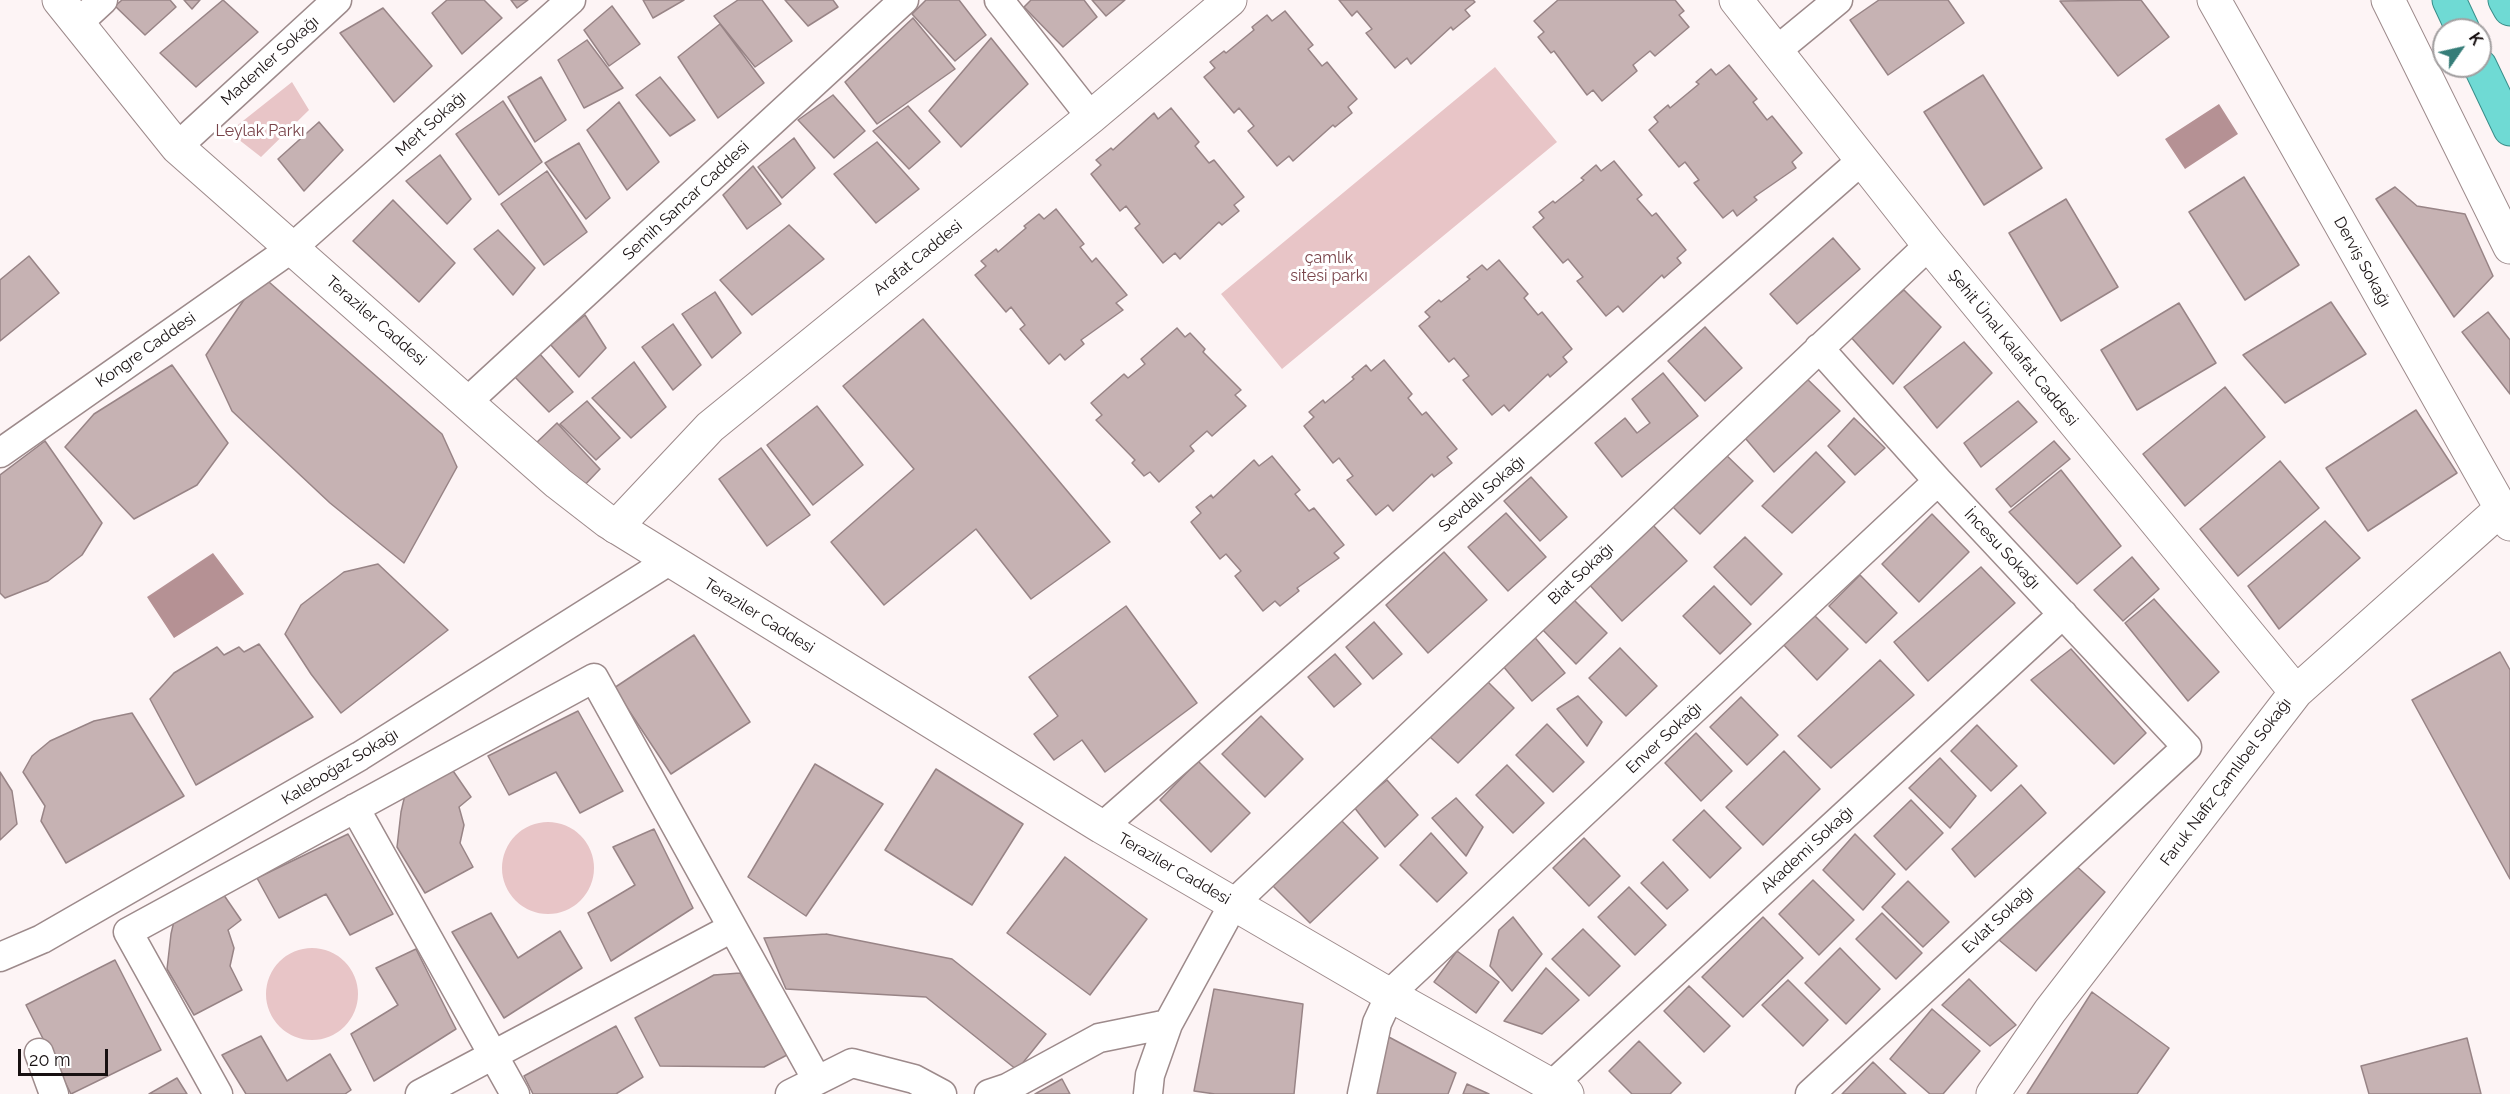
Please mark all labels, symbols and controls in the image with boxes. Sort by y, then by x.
street label: Madenler Sokağı [217,12,323,110]
north arrow [2432,18,2492,78]
text: K [2465,29,2487,49]
street label: Mert Sokağı [392,87,470,161]
park label: Leylak Parkı [216,121,304,141]
street label: Semih Sancar Caddesi [619,137,753,265]
street label: Derviş Sokağı [2329,214,2395,310]
street label: Arafat Caddesi [870,216,966,300]
park label: çamlık sitesi parkı [1290,248,1368,286]
street label: Şehit Ünal Kalafat Caddesi [1944,266,2082,430]
street label: Teraziler Caddesi [322,272,430,370]
street label: Kongre Caddesi [92,308,200,392]
street label: Sevdalı Sokağı [1435,451,1529,537]
street label: İncesu Sokağı [1960,505,2044,593]
street label: Biat Sokağı [1544,539,1618,609]
street label: Teraziler Caddesi [700,574,818,658]
street label: Faruk Nafiz Çamlıbel Sokağı [2157,694,2295,870]
street label: Enver Sokağı [1622,698,1706,778]
street label: Kaleboğaz Sokağı [278,725,402,809]
street label: Akademi Sokağı [1757,802,1857,898]
street label: Teraziler Caddesi [1114,829,1234,909]
street label: Evlat Sokağı [1958,882,2038,958]
scale bar [21,1037,111,1075]
text: 20 m [29,1049,71,1070]

